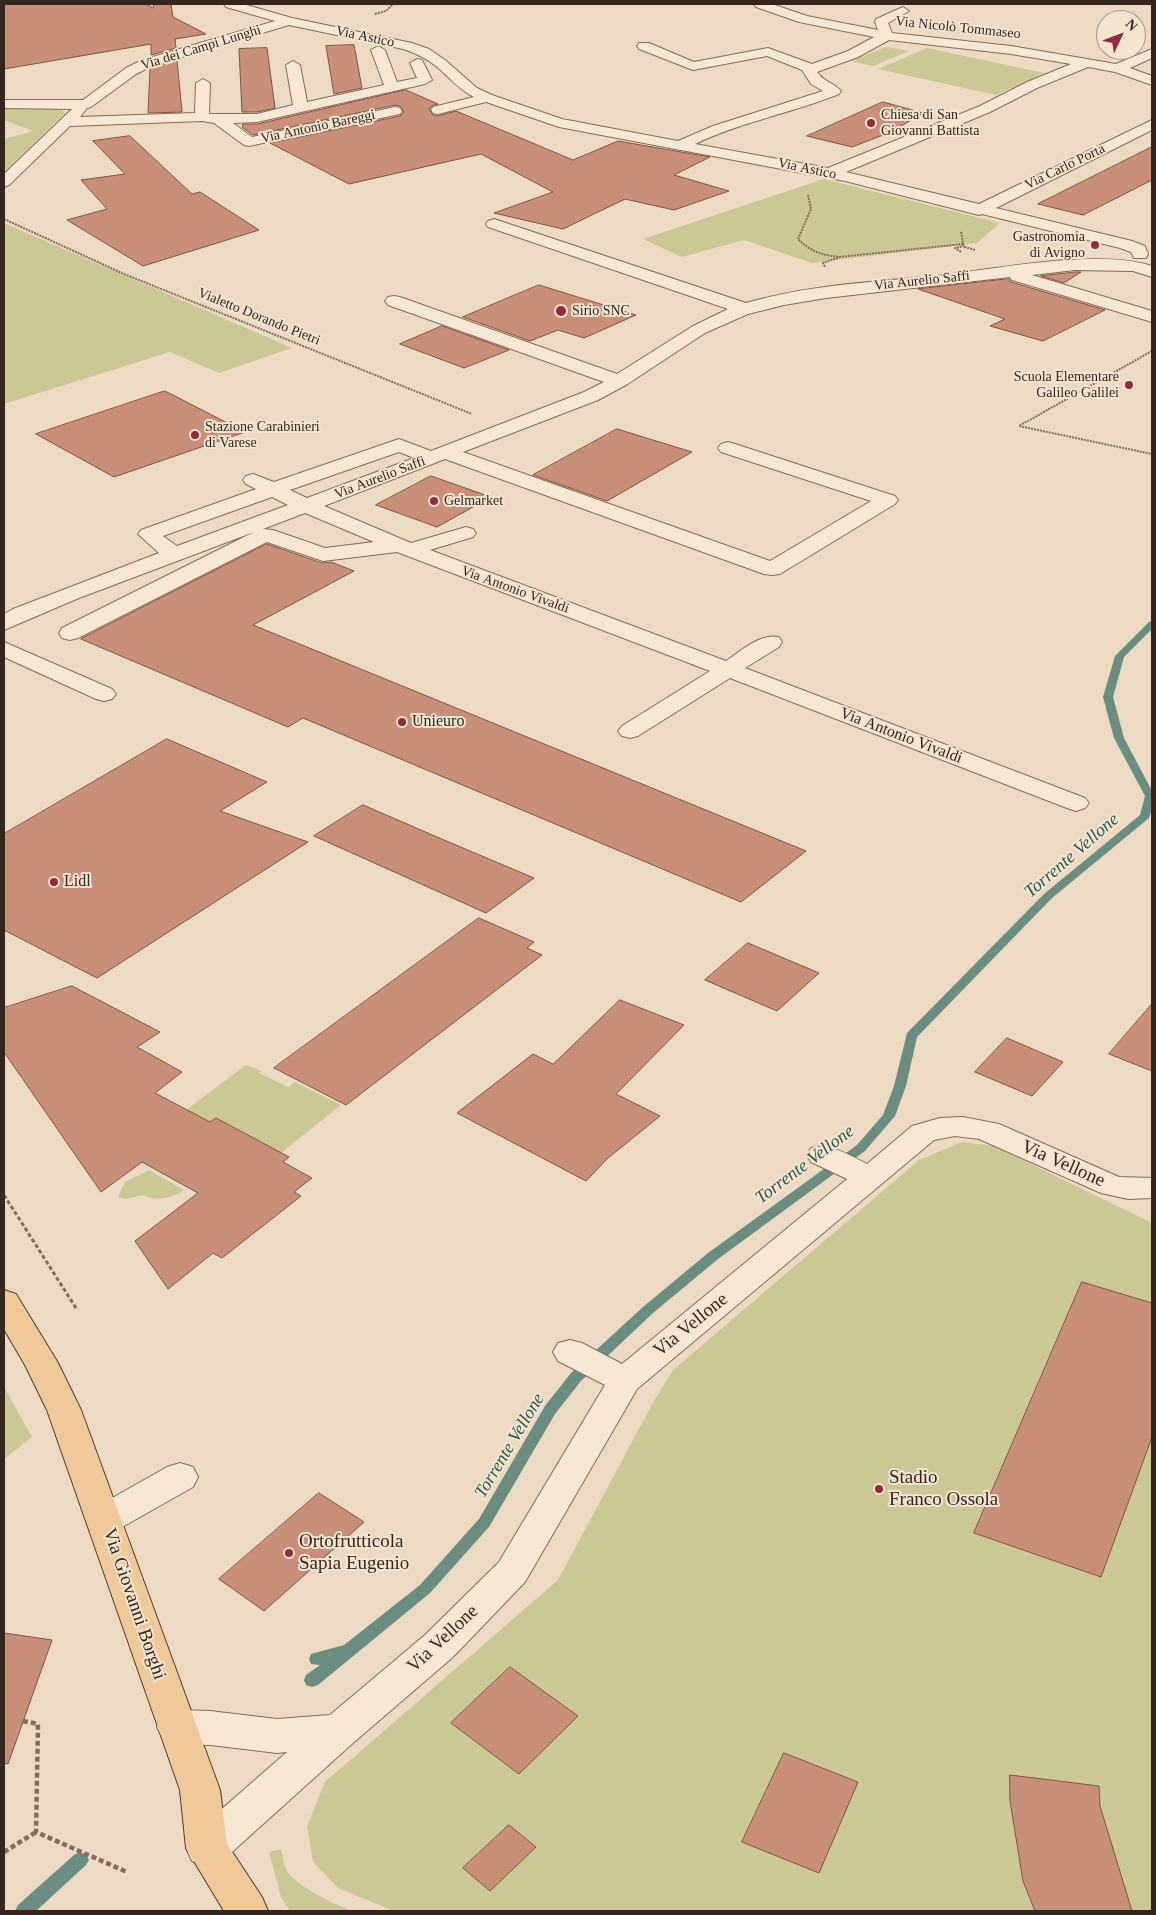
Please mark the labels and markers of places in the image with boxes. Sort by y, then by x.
place label: Chiesa di San Giovanni Battista [881,107,979,140]
marker: Chiesa di San Giovanni Battista [865,117,877,129]
place label: Gastronomia di Avigno [1013,229,1085,262]
marker: Gastronomia di Avigno [1089,239,1101,251]
place label: Sirio SNC [572,303,630,319]
marker: Sirio SNC [554,304,568,318]
place label: Scuola Elementare Galileo Galilei [1014,369,1119,402]
marker: Scuola Elementare Galileo Galilei [1123,379,1135,391]
place label: Stazione Carabinieri di Varese [205,419,320,452]
marker: Stazione Carabinieri di Varese [189,429,201,441]
place label: Gelmarket [444,493,503,509]
marker: Gelmarket [428,495,440,507]
place label: Unieuro [412,712,464,732]
marker: Unieuro [396,716,408,728]
place label: Lidl [64,872,91,892]
marker: Lidl [48,876,60,888]
place label: Stadio Franco Ossola [889,1467,998,1511]
marker: Stadio Franco Ossola [873,1483,885,1495]
place label: Ortofrutticola Sapia Eugenio [299,1531,409,1575]
marker: Ortofrutticola Sapia Eugenio [283,1547,295,1559]

